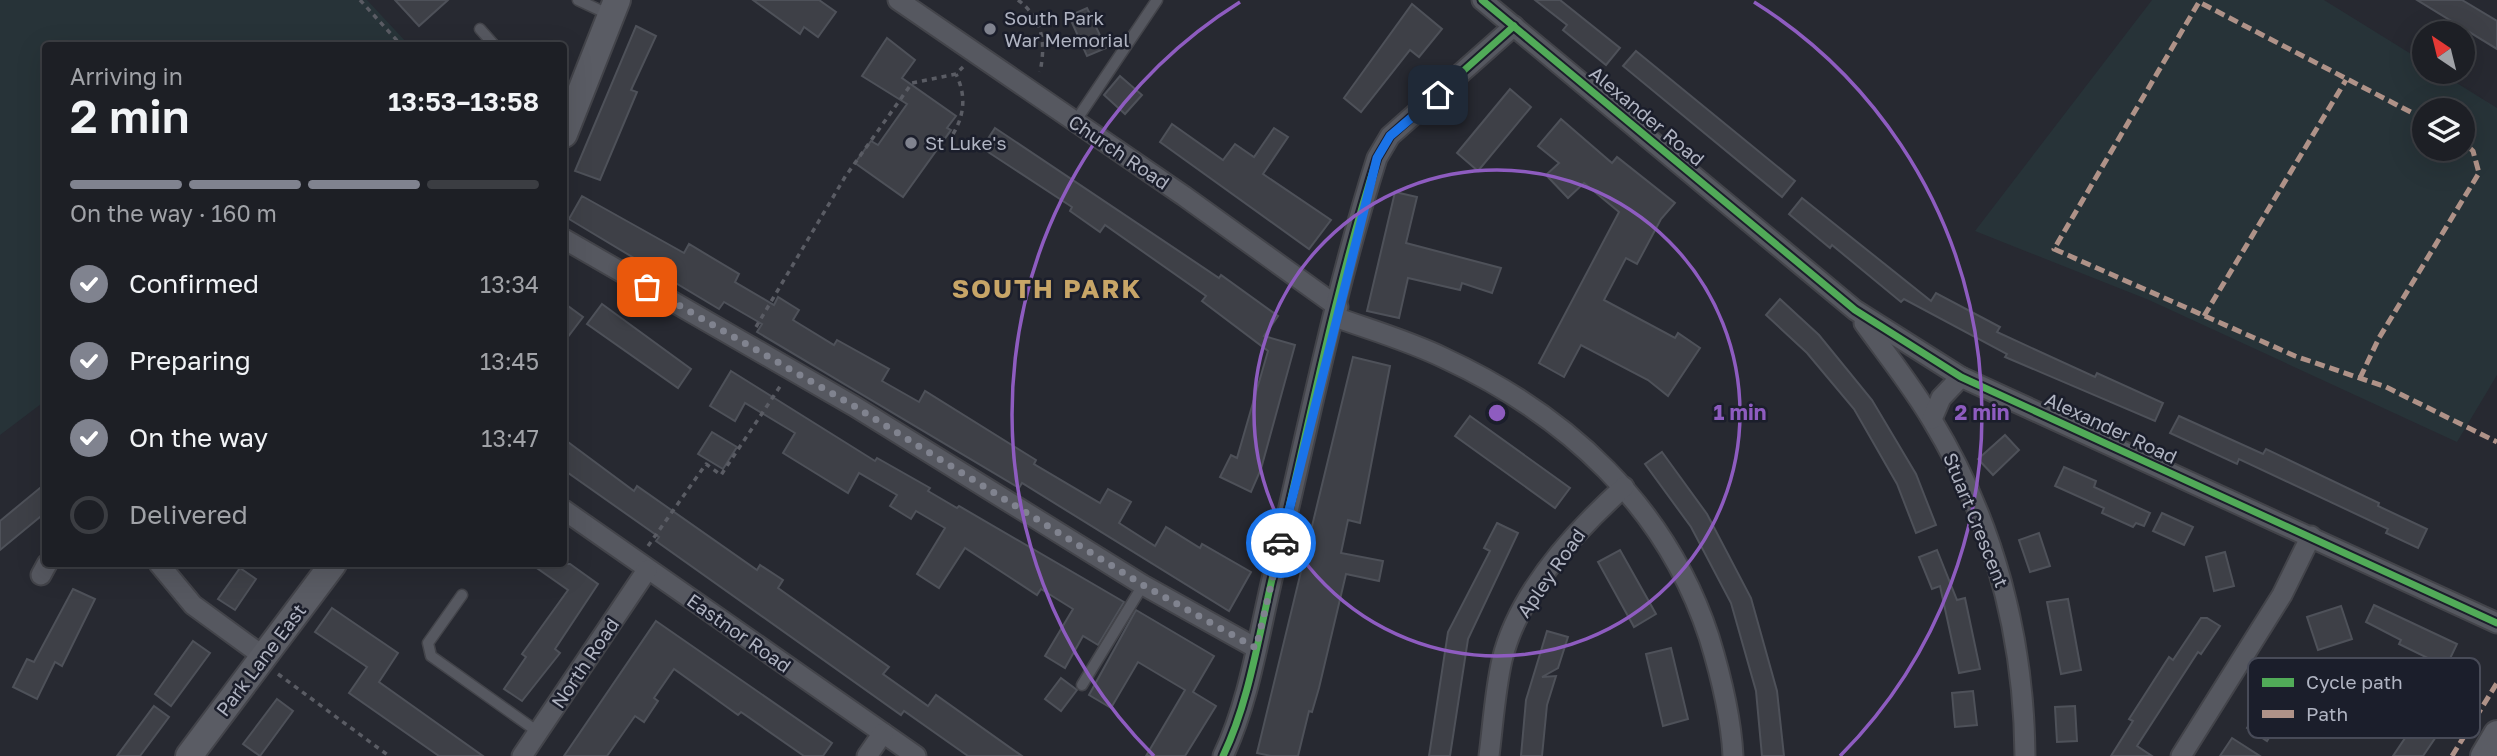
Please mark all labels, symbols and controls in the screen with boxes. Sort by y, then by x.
place label: South Park War Memorial [1004,6,1129,51]
marker: South Park War Memorial [982,21,998,37]
north arrow [2412,21,2474,84]
map controls [2412,21,2475,161]
street label: Alexander Road [1585,61,1709,170]
text: Arriving in [70,62,183,90]
pin [1408,65,1468,125]
icon: home [1419,76,1457,114]
text: 13:53–13:58 [388,86,539,117]
text: 2 min [70,88,190,143]
button: layers [2412,98,2475,161]
street label: Church Road [1064,109,1174,194]
place label: St Luke's [925,131,1007,154]
marker: St Luke's [903,135,919,151]
text: On the way · 160 m [70,199,277,227]
pin [617,257,677,317]
icon: check [70,265,108,303]
text: Confirmed [129,268,259,299]
icon: bag [628,268,666,306]
text: 13:34 [480,270,539,298]
district label: SOUTH PARK [952,273,1142,304]
icon: check [70,342,108,380]
text: Preparing [129,345,251,376]
text: 13:45 [480,347,539,375]
street label: Alexander Road [2042,387,2181,468]
text: 1 min [1714,399,1766,425]
text: 2 min [1955,399,2009,425]
centre of rings [1485,401,1509,425]
icon: check [70,419,108,457]
text: On the way [129,422,268,453]
text: 13:47 [481,424,539,452]
street label: Stuart Crescent [1939,449,2014,591]
text: Delivered [129,499,248,530]
courier [1246,508,1316,578]
icon: car [1262,524,1300,562]
street label: Apley Road [1512,524,1590,621]
street label: Eastnor Road [683,588,796,677]
street label: Park Lane East [211,599,310,720]
street label: North Road [546,613,623,712]
legend [2248,658,2480,738]
text: Cycle path [2306,670,2403,693]
text: Path [2306,702,2348,725]

